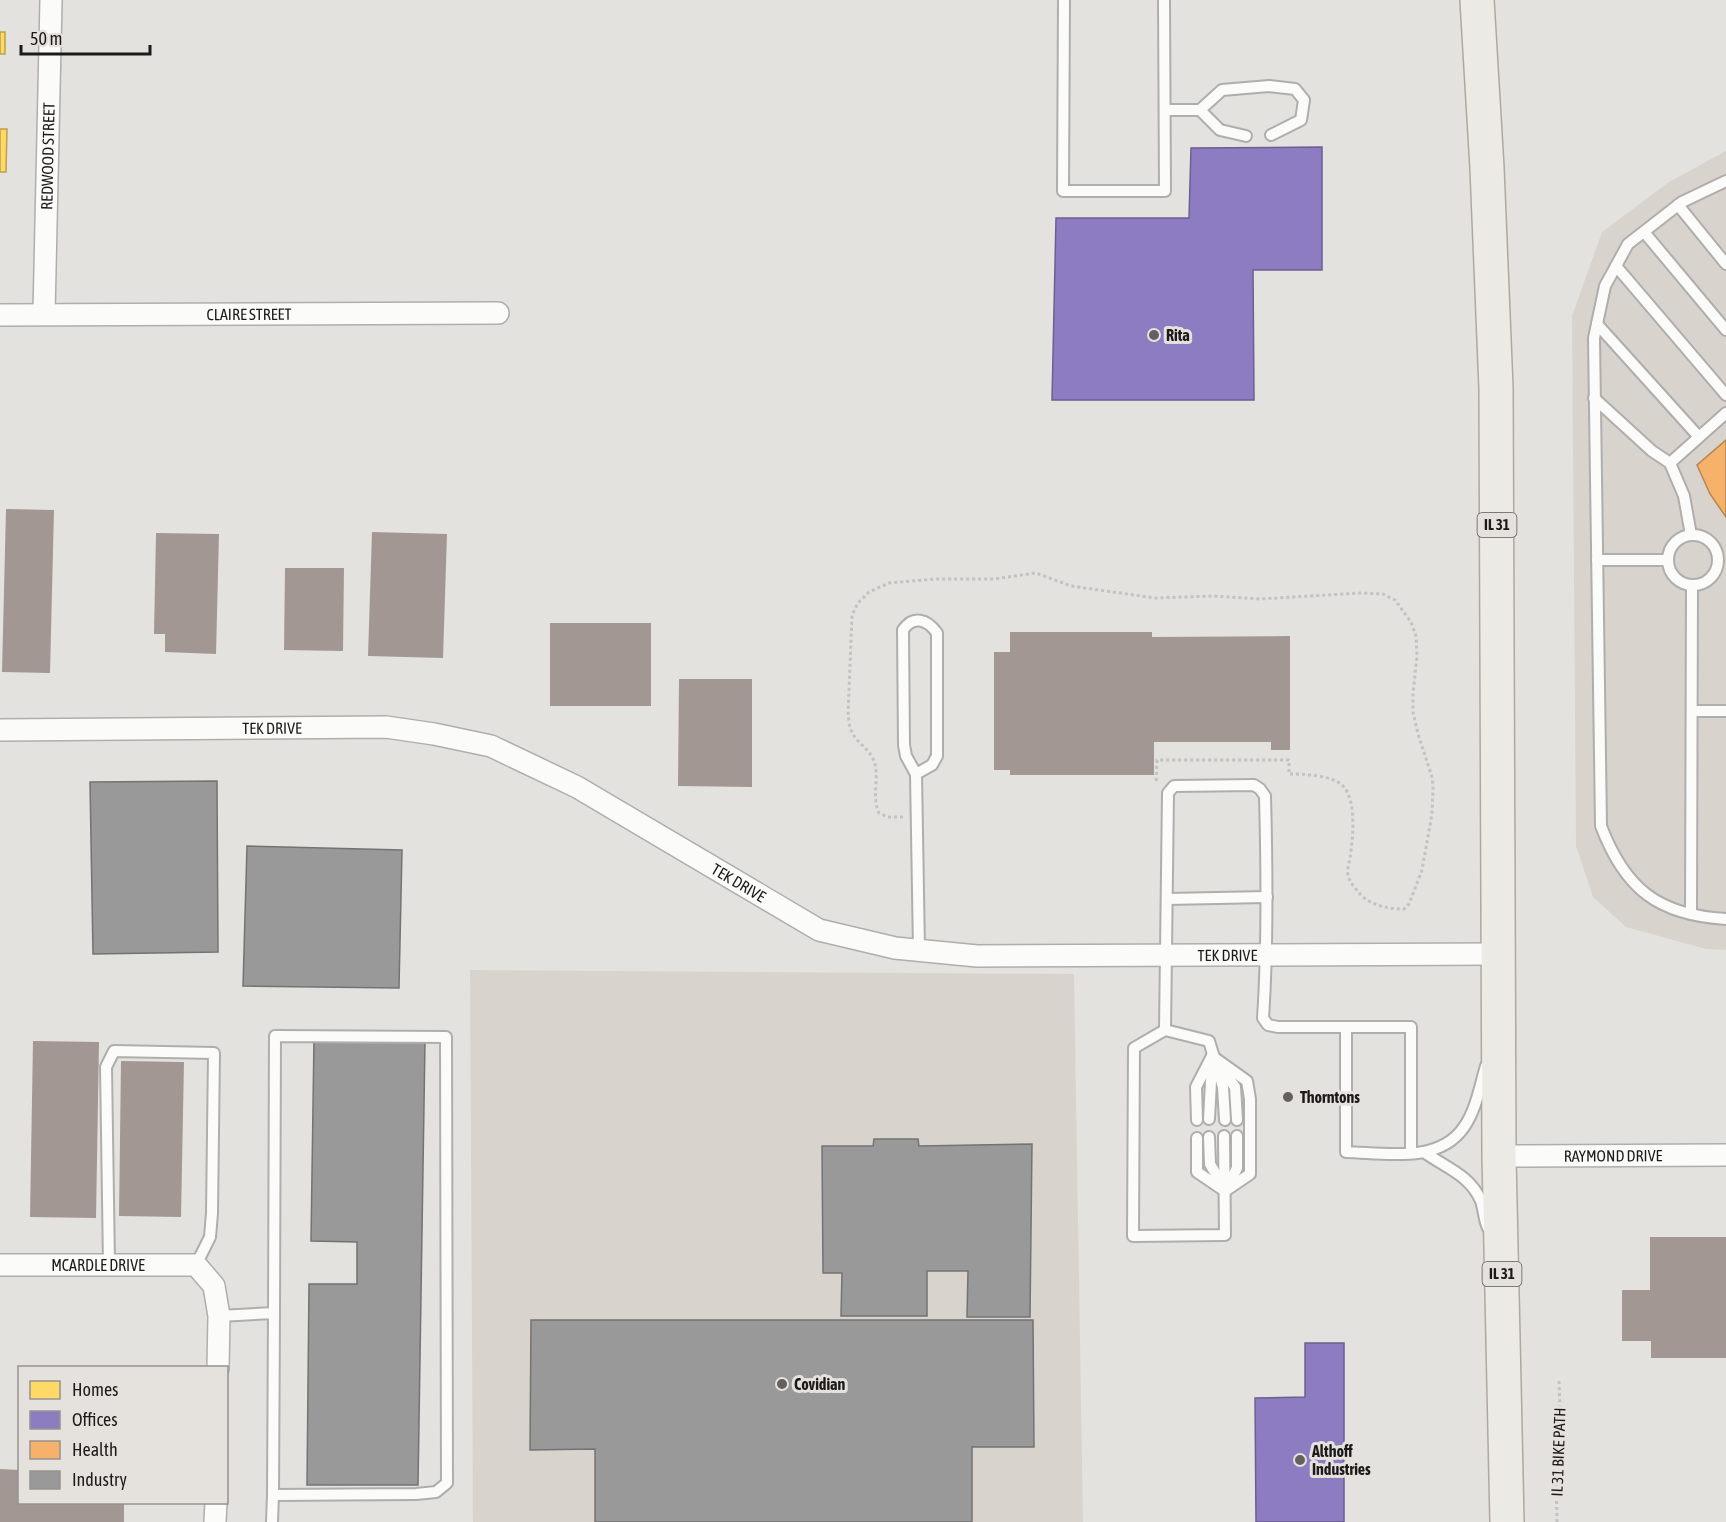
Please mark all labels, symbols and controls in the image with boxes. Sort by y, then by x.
scale bar [21,18,150,56]
text: 50 m [30,28,62,49]
street label: REDWOOD STREET [37,102,58,210]
street label: CLAIRE STREET [207,305,291,323]
place label: Rita [1166,326,1190,344]
marker: Rita [1147,328,1161,342]
road number: IL 31 [1478,513,1516,537]
street label: TEK DRIVE [242,719,302,737]
street label: TEK DRIVE [709,860,769,906]
street label: TEK DRIVE [1198,946,1257,964]
place label: Thorntons [1300,1088,1360,1106]
marker: Thorntons [1281,1090,1295,1104]
street label: RAYMOND DRIVE [1564,1146,1663,1165]
street label: MCARDLE DRIVE [51,1256,145,1274]
road number: IL 31 [1482,1262,1522,1286]
legend [18,1366,228,1504]
place label: Covidian [794,1375,846,1393]
marker: Covidian [775,1377,789,1391]
text: Homes [72,1379,118,1400]
street label: IL 31 BIKE PATH [1547,1407,1569,1497]
text: Offices [72,1409,118,1430]
text: Health [72,1439,118,1460]
place label: Althoff Industries [1311,1442,1371,1478]
marker: Althoff Industries [1293,1453,1307,1467]
text: Industry [72,1469,127,1490]

